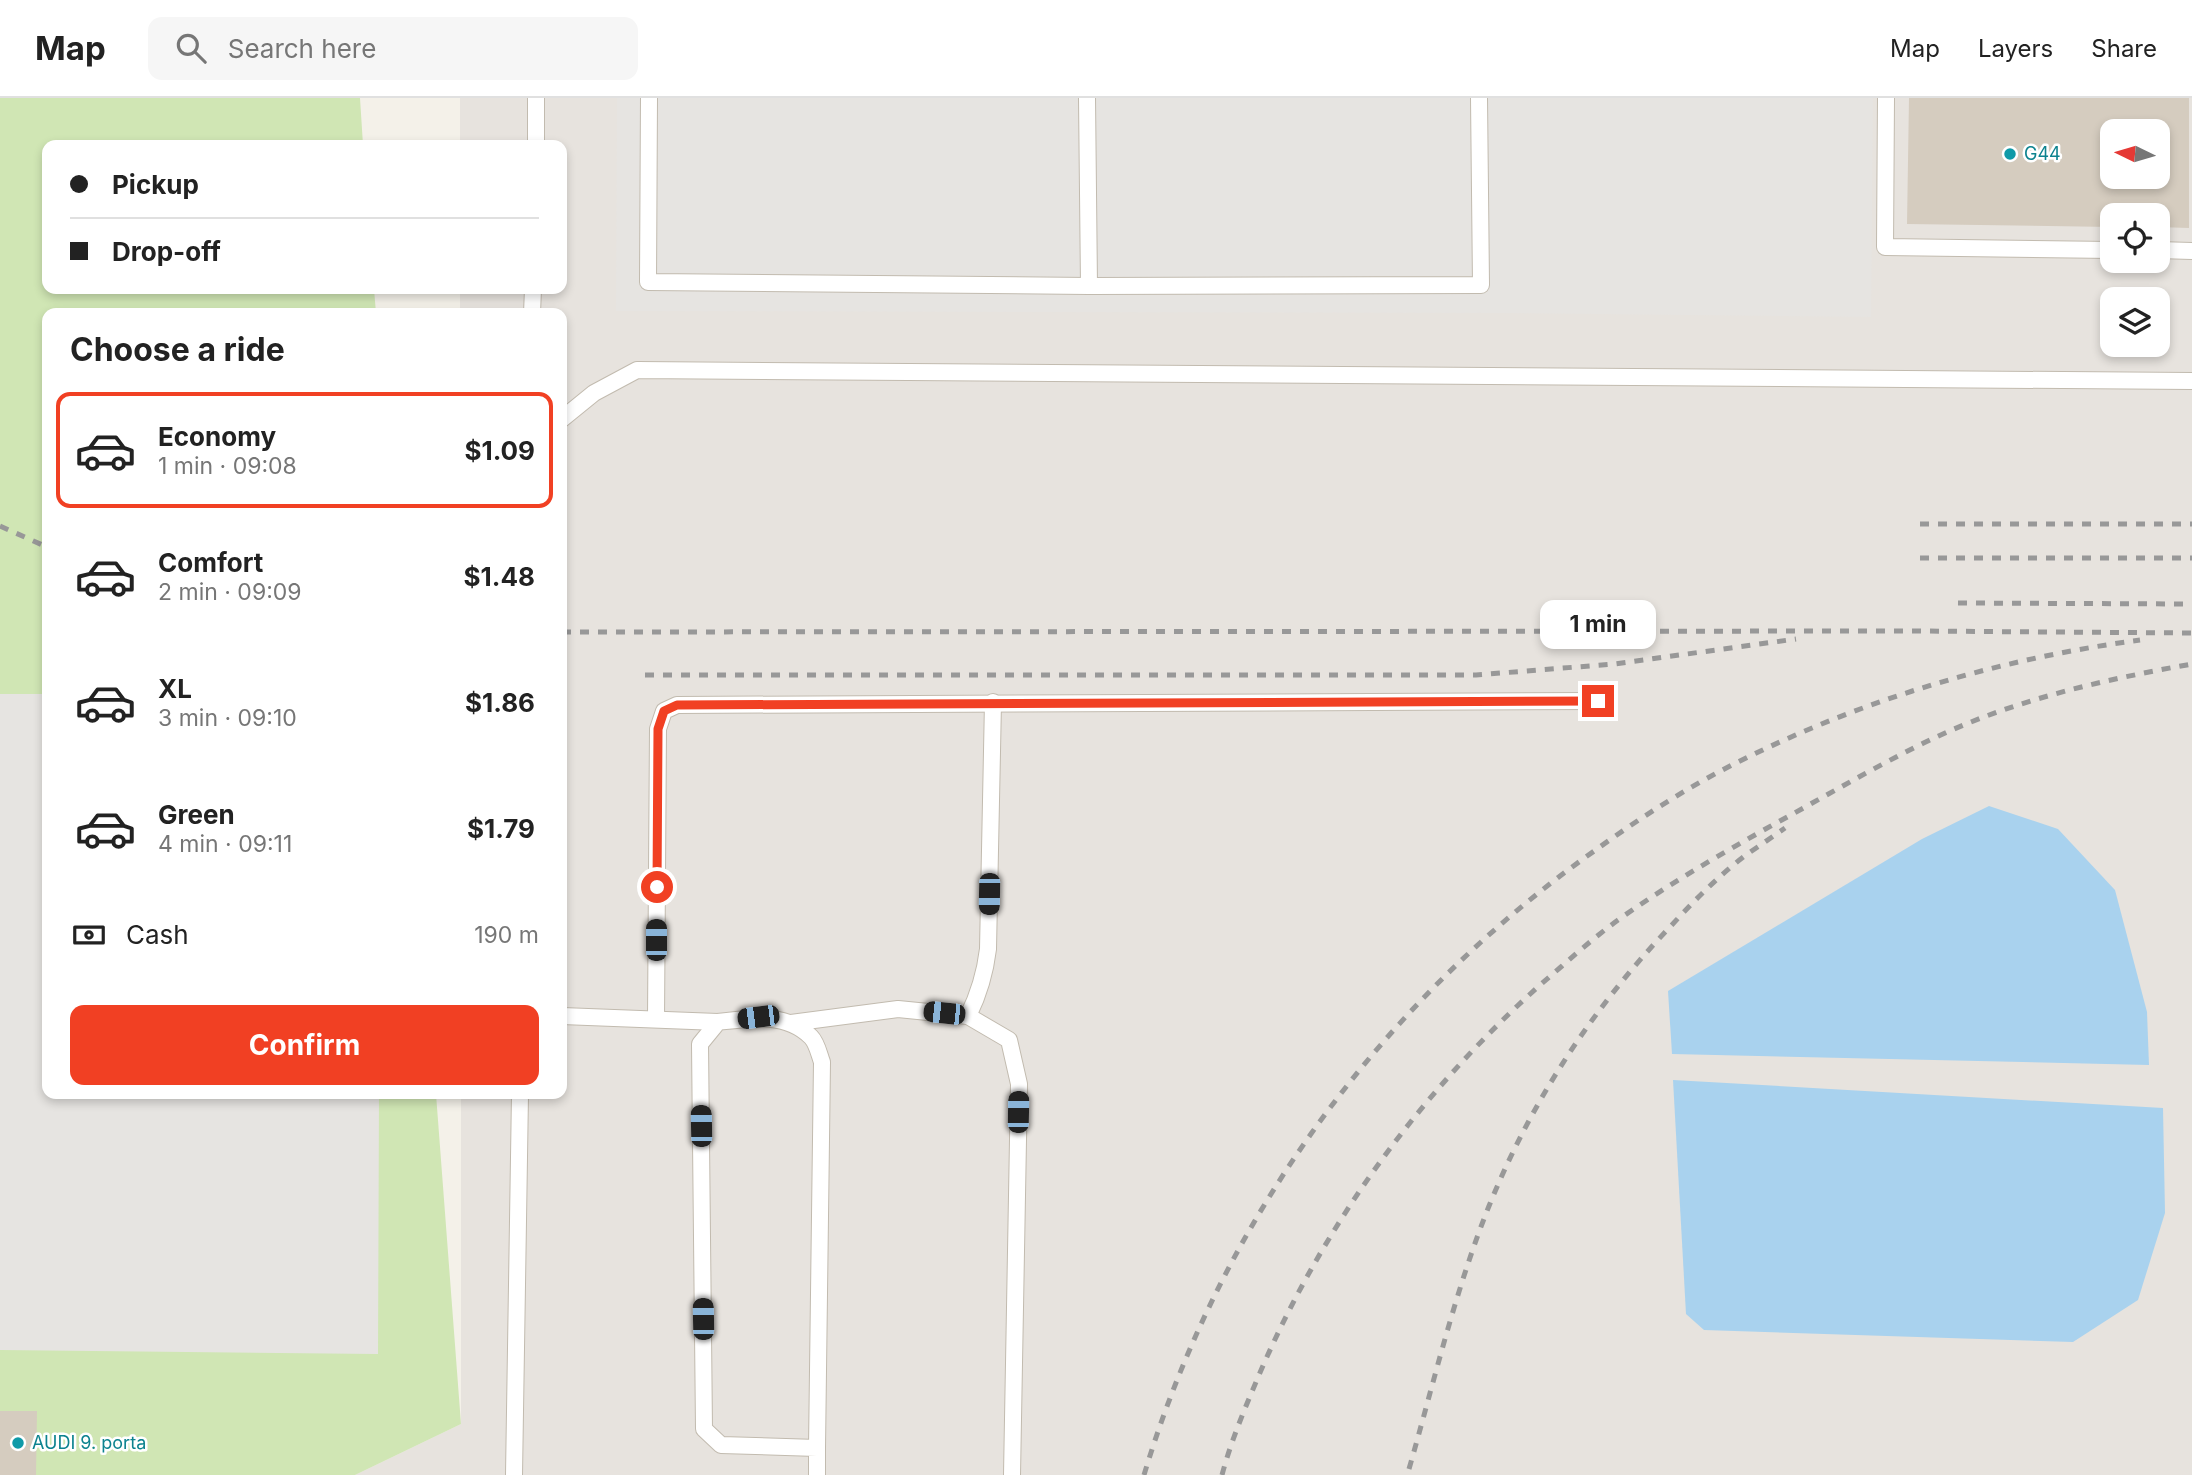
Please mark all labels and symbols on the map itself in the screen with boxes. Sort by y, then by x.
north arrow [2100,119,2170,189]
place label: G44 [2024,143,2061,164]
marker: G44 [2002,146,2018,162]
callout: 1 min [1540,600,1656,648]
route end [1582,685,1614,717]
route start [641,871,673,903]
car [979,873,1000,915]
car [646,919,667,961]
car [923,1000,966,1026]
car [736,1004,781,1030]
car [1008,1091,1029,1133]
car [691,1105,712,1147]
car [693,1298,714,1340]
place label: AUDI 9. porta [32,1432,146,1453]
marker: AUDI 9. porta [10,1435,26,1451]

